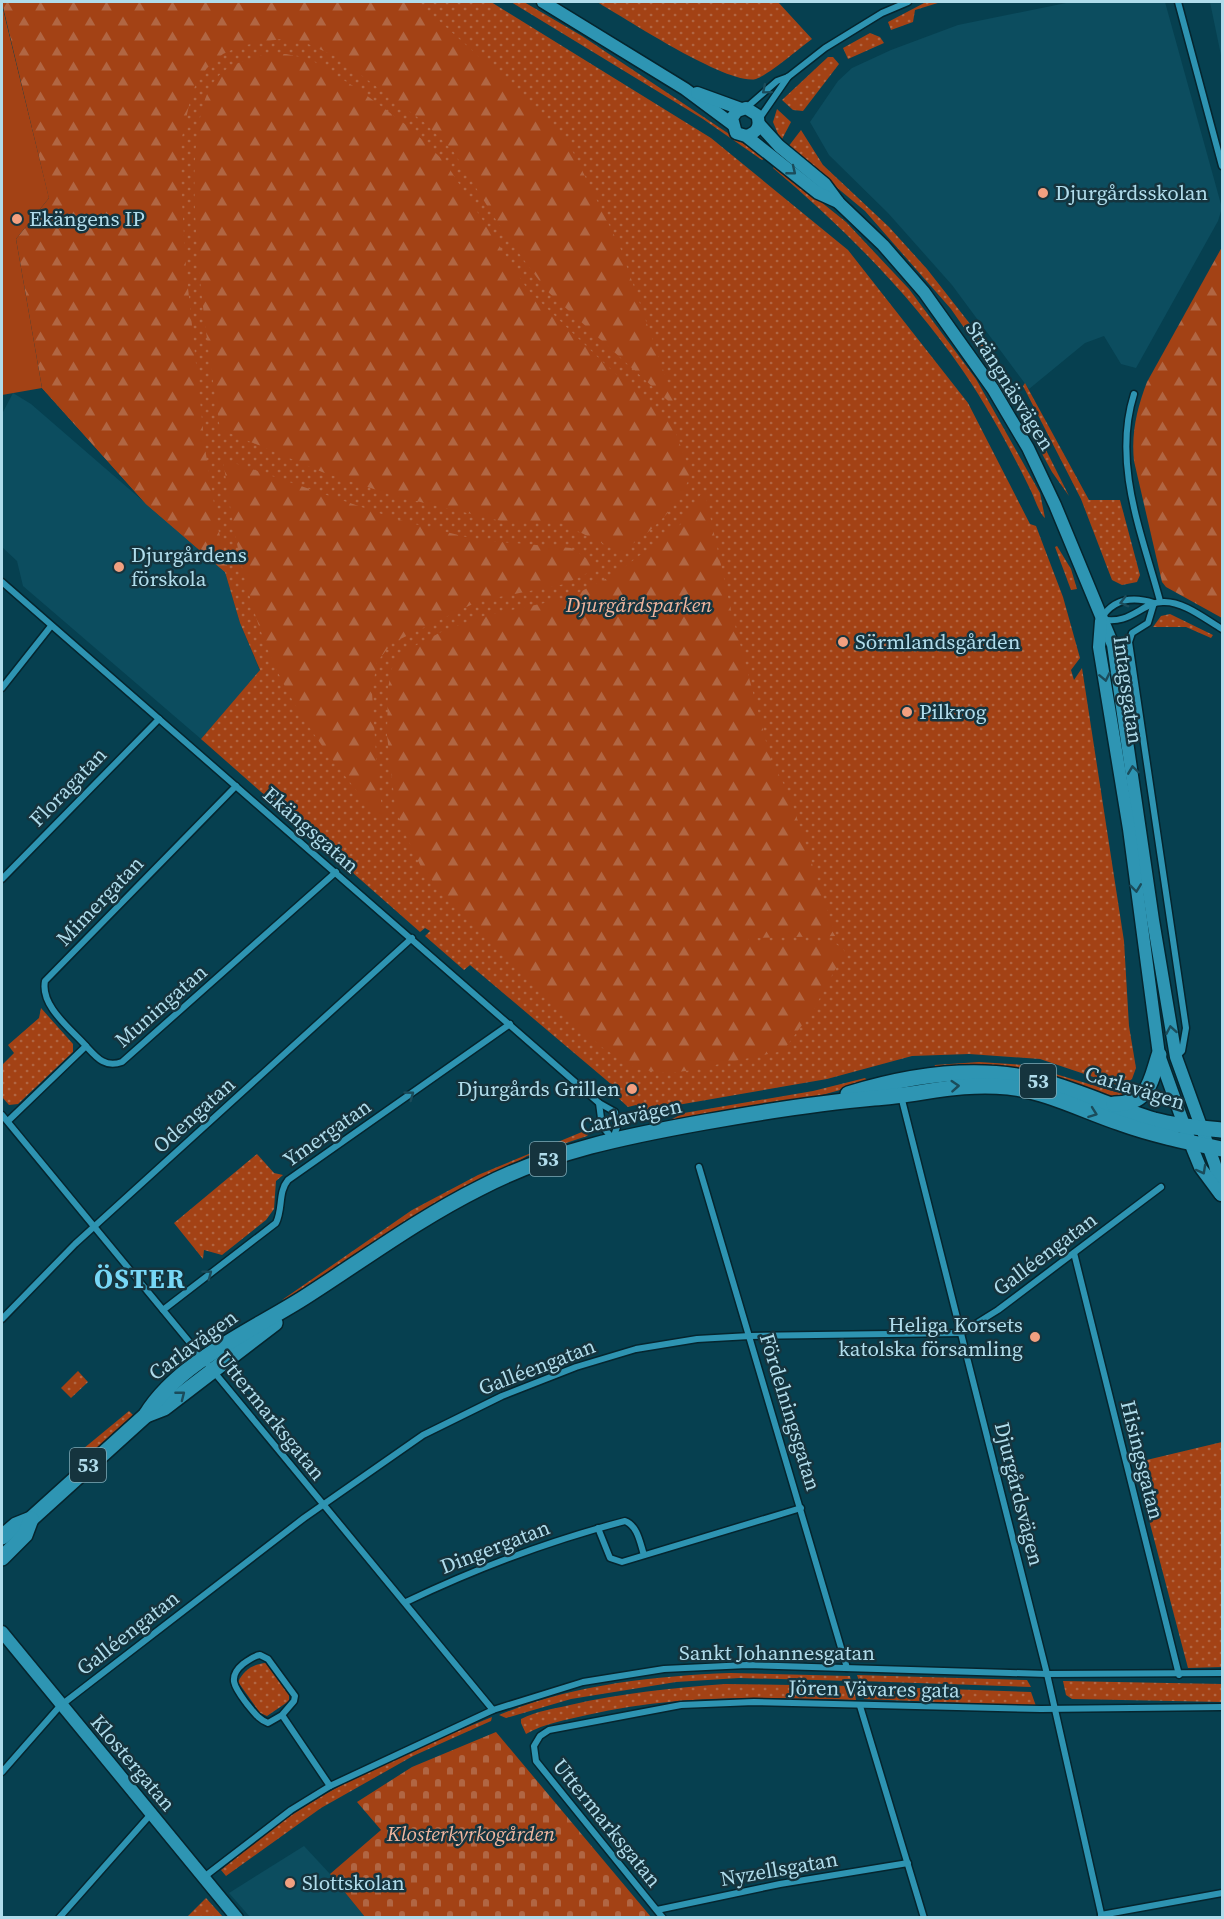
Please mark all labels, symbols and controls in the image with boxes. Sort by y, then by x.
one-way arrow [762,83,773,94]
one-way arrow [785,164,796,175]
place label: Djurgårdsskolan [1055,178,1208,207]
marker: Djurgårdsskolan [1036,186,1050,200]
place label: Ekängens IP [29,204,145,233]
marker: Ekängens IP [10,212,24,226]
street label: Strängnäsvägen [959,315,1062,456]
place label: Djurgårdens förskola [131,540,247,593]
marker: Djurgårdens förskola [112,560,126,574]
park label: Djurgårdsparken [565,590,712,619]
one-way arrow [1119,595,1130,607]
place label: Sörmlandsgården [855,627,1021,656]
street label: Intagsgatan [1107,634,1150,746]
marker: Sörmlandsgården [836,635,850,649]
one-way arrow [1098,671,1111,681]
place label: Pilkrog [919,697,987,726]
marker: Pilkrog [900,705,914,719]
street label: Floragatan [22,740,113,833]
one-way arrow [1127,766,1139,775]
street label: Ekängsgatan [257,780,366,880]
street label: Mimergatan [49,849,150,952]
one-way arrow [1129,883,1141,892]
street label: Muningatan [108,957,213,1054]
one-way arrow [1165,1025,1178,1035]
street label: Carlavägen [1081,1059,1189,1117]
road number: 53 [1020,1064,1056,1098]
street label: Odengatan [146,1070,241,1159]
place label: Djurgårds Grillen [457,1074,620,1103]
one-way arrow [951,1080,960,1093]
marker: Djurgårds Grillen [625,1082,639,1096]
street label: Carlavägen [577,1090,685,1140]
street label: Ymergatan [277,1091,377,1174]
one-way arrow [403,1092,414,1103]
one-way arrow [1088,1106,1098,1119]
road number: 53 [530,1142,566,1176]
one-way arrow [1195,1164,1207,1174]
street label: Galléengatan [987,1205,1103,1302]
district label: ÖSTER [94,1260,186,1297]
one-way arrow [202,1270,213,1281]
street label: Carlavägen [142,1302,243,1387]
place label: Heliga Korsets katolska församling [838,1310,1023,1363]
street label: Fördelningsgatan [753,1330,828,1494]
marker: Heliga Korsets katolska församling [1028,1330,1042,1344]
street label: Galléengatan [474,1331,600,1402]
street label: Uttermarksgatan [210,1345,333,1486]
one-way arrow [174,1392,185,1403]
street label: Hisingsgatan [1114,1397,1171,1523]
street label: Djurgårdsvägen [988,1419,1051,1569]
road number: 53 [70,1448,106,1482]
street label: Dingergatan [436,1512,554,1581]
street label: Galléengatan [70,1583,185,1682]
street label: Sankt Johannesgatan [679,1638,875,1667]
street label: Jören Vävares gata [787,1672,960,1704]
street label: Klostergatan [84,1708,183,1818]
street label: Uttermarksgatan [546,1752,669,1893]
park label: Klosterkyrkogården [386,1819,555,1848]
street label: Nyzellsgatan [718,1844,840,1893]
place label: Slottskolan [302,1868,405,1897]
marker: Slottskolan [283,1876,297,1890]

